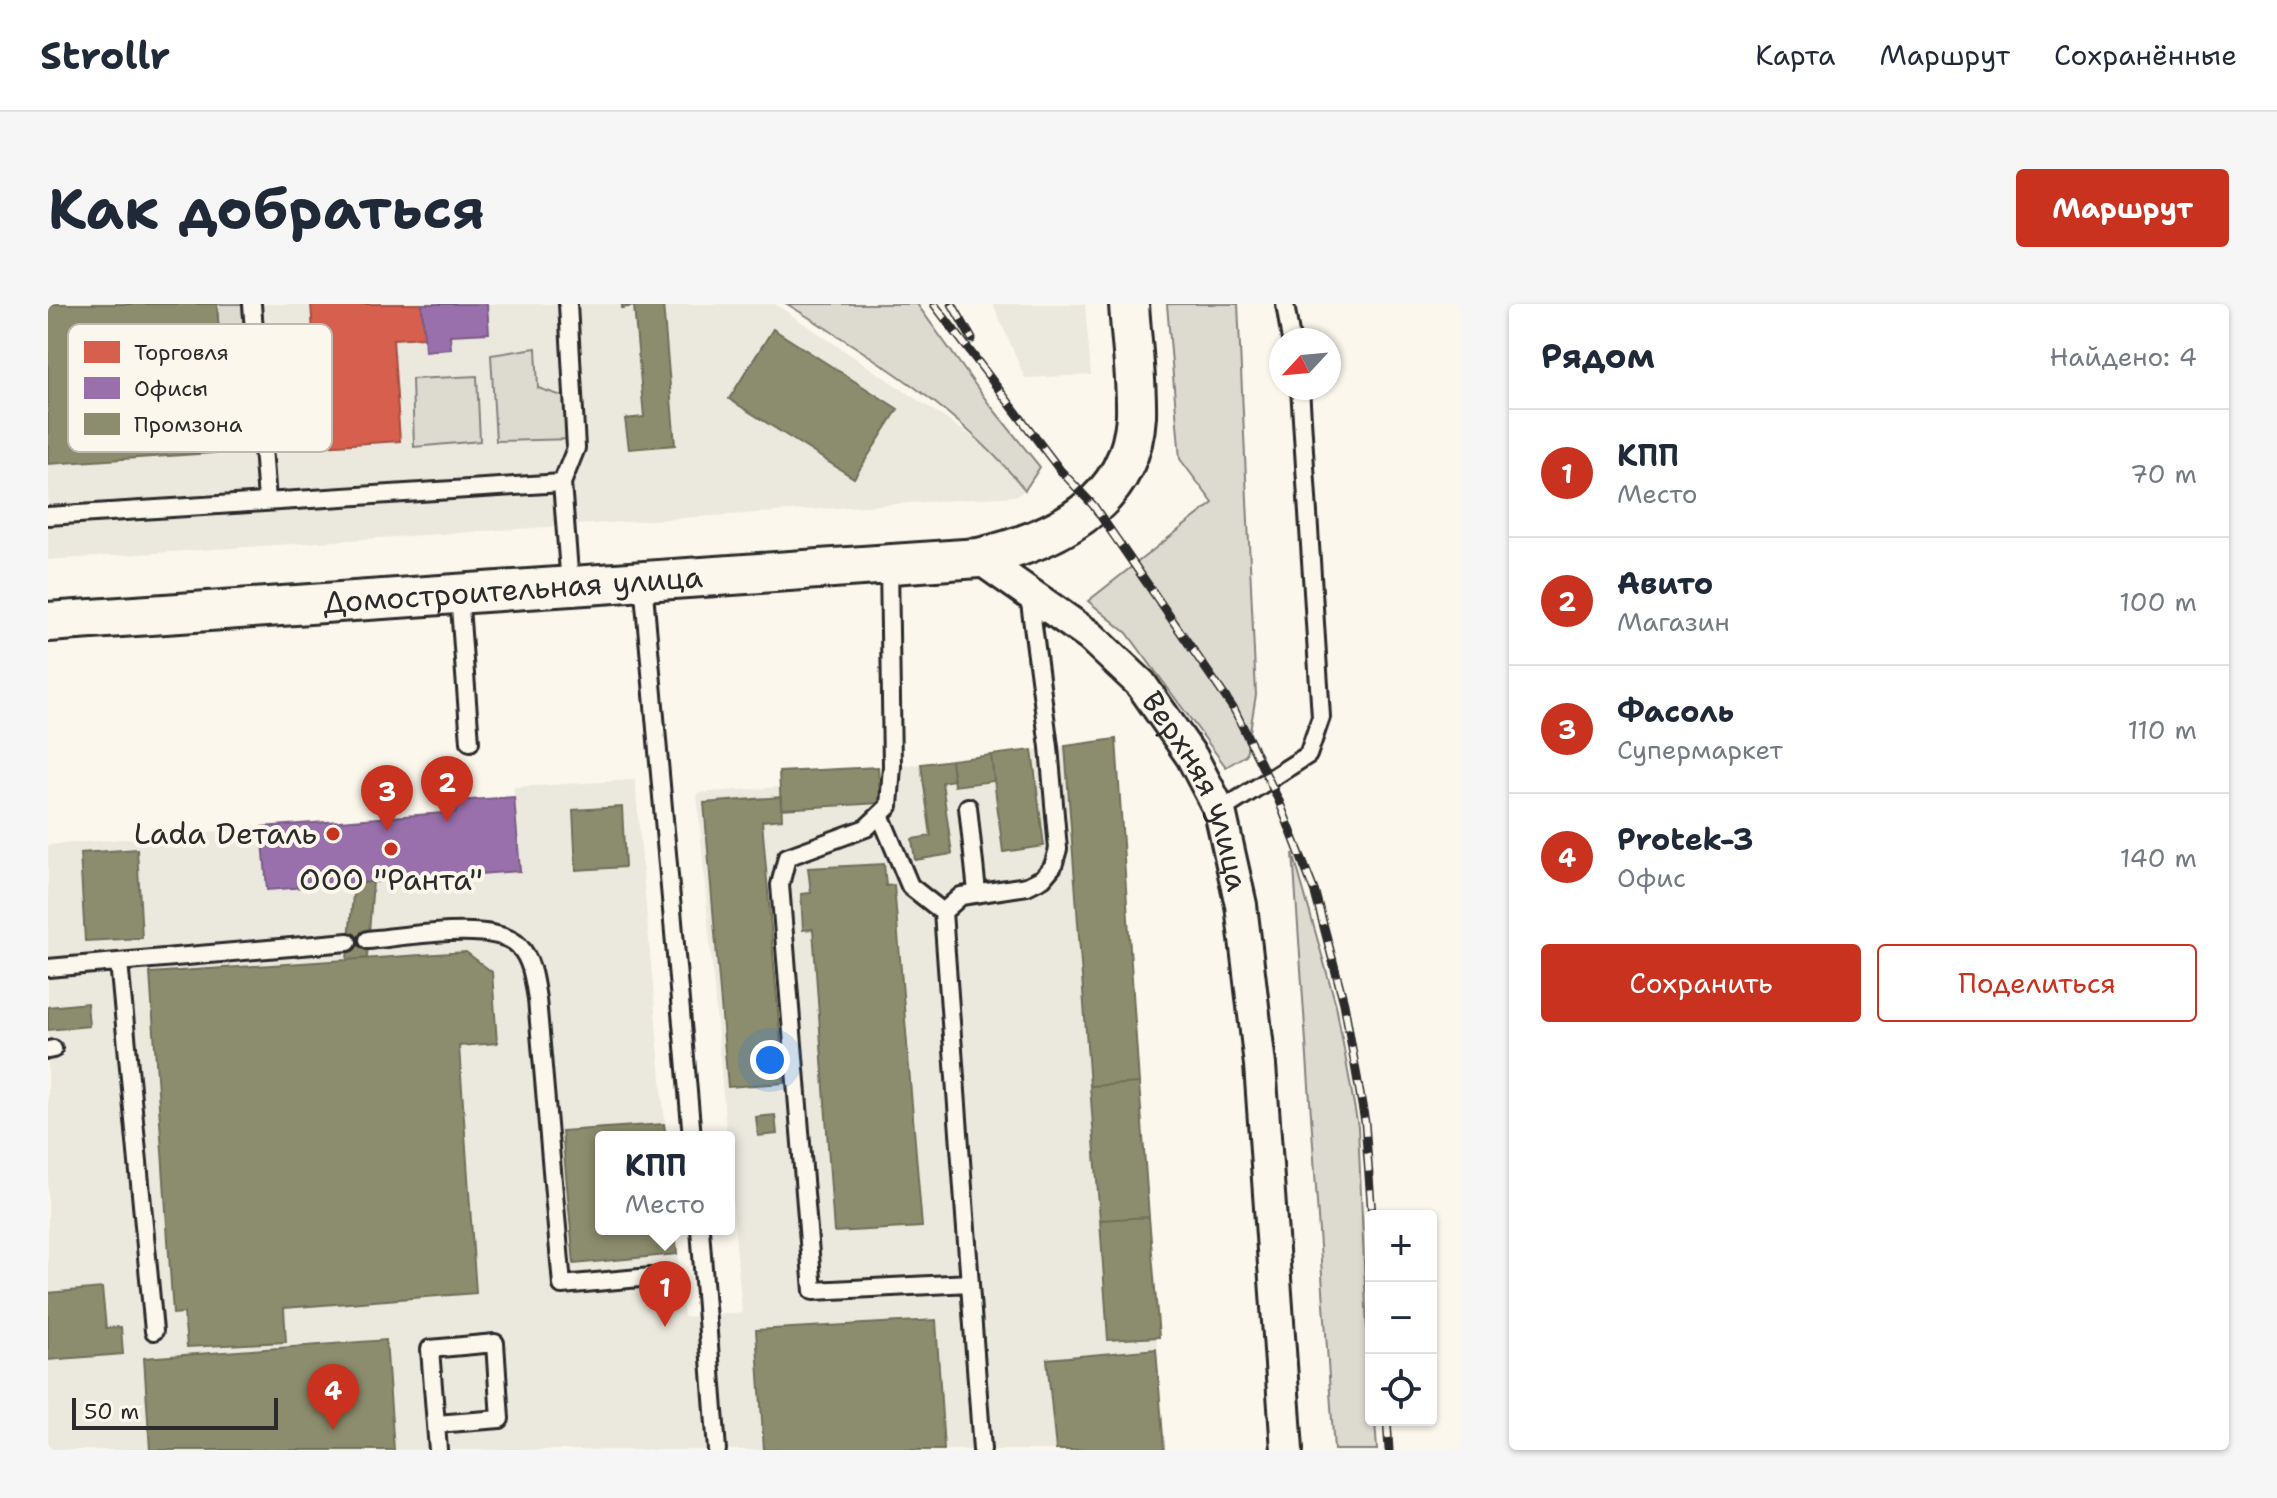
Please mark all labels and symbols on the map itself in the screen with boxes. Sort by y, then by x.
legend [68,324,332,452]
north arrow [1269,328,1341,400]
text: Торговля [134,338,229,367]
text: Офисы [134,374,208,403]
text: Промзона [134,410,243,439]
street label: Домостроительная улица [322,556,704,623]
street label: Верхняя улица [1132,683,1258,895]
pin: 2 [421,756,473,822]
pin: 3 [361,765,413,831]
place label: Lada Dеталь [134,813,317,854]
marker: Lada Dеталь [324,825,342,843]
marker: ООО "Ранта" [382,840,400,858]
place label: ООО "Ранта" [299,859,483,900]
your location [750,1040,790,1080]
pin: 1 [639,1261,691,1327]
pin: 4 [307,1364,359,1430]
scale bar [72,1394,278,1430]

